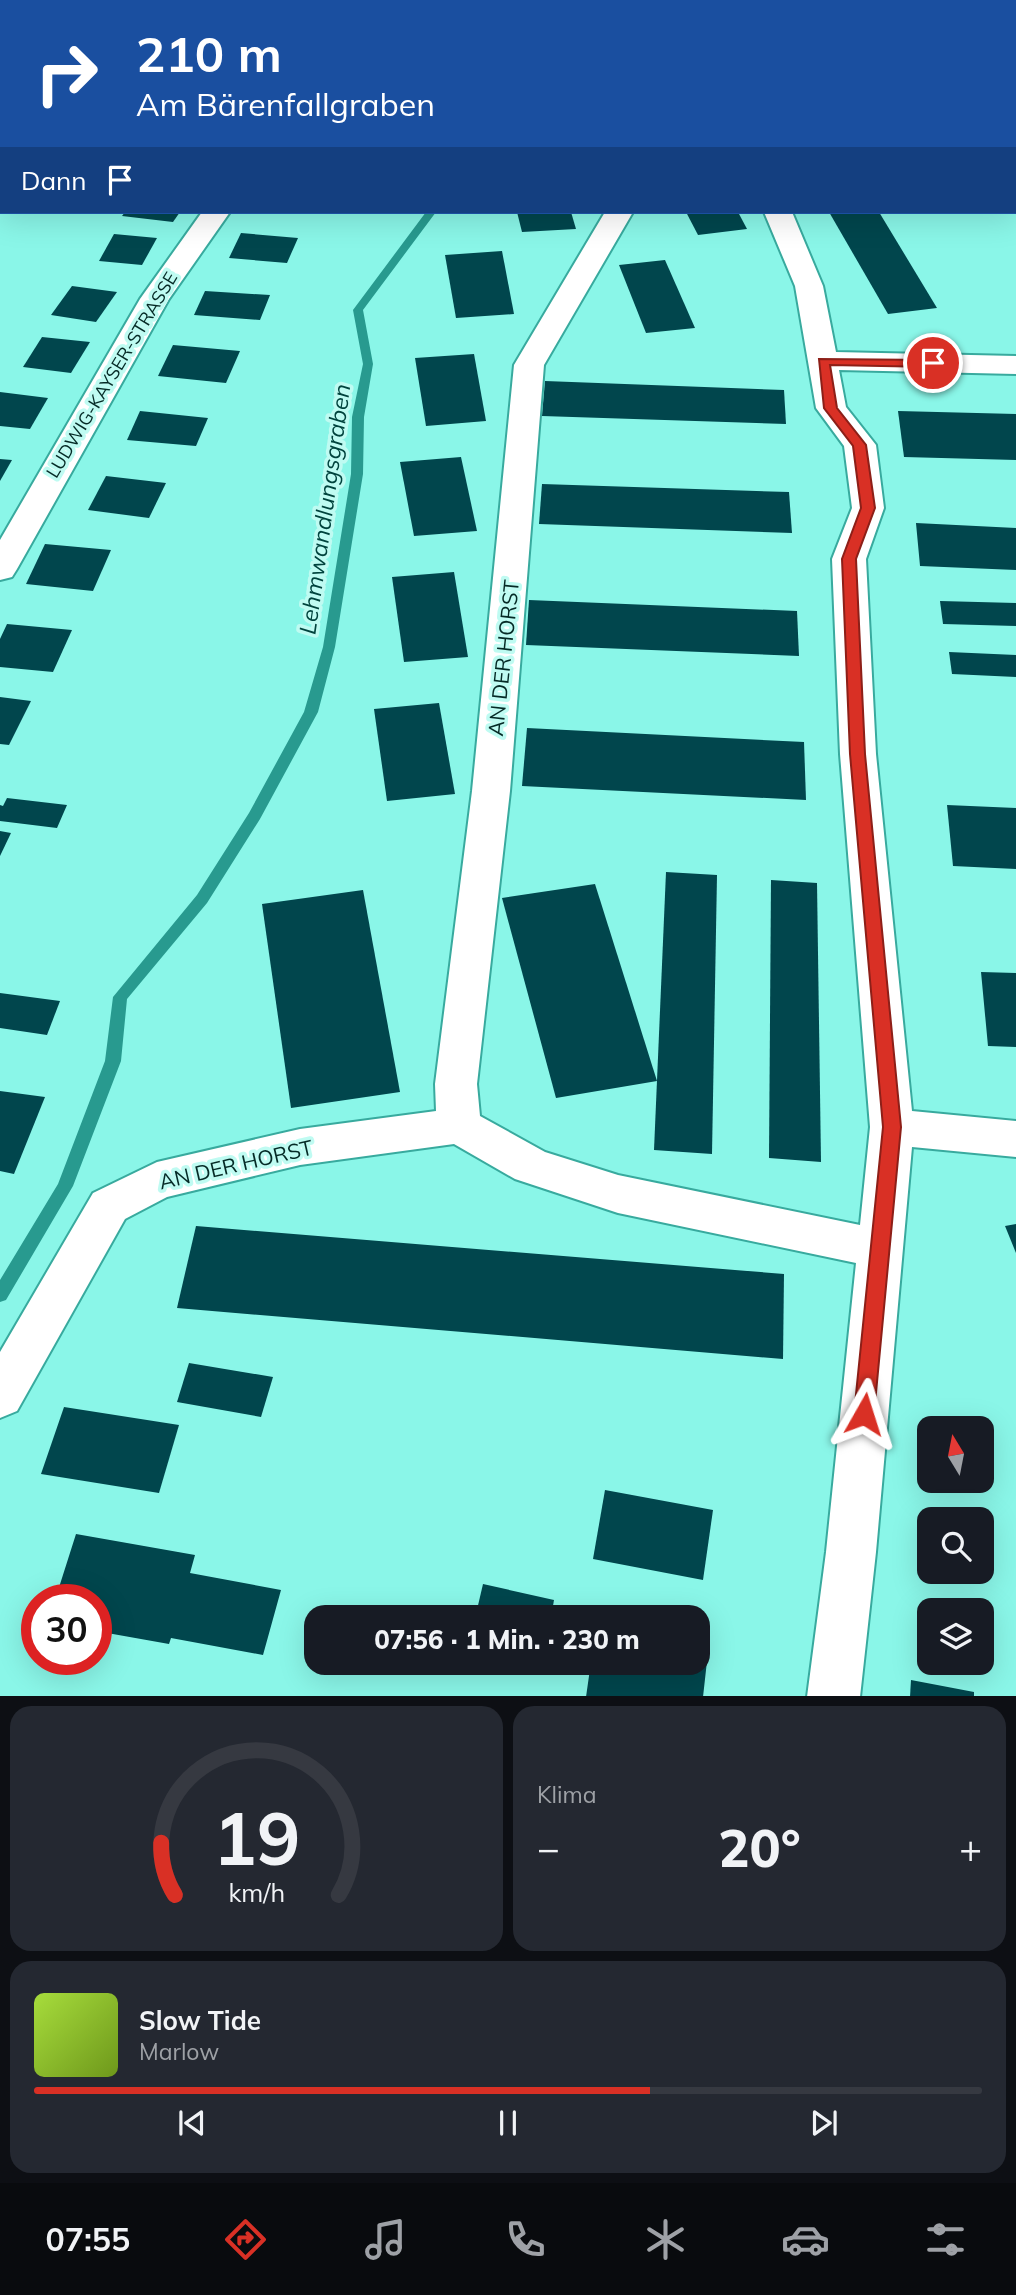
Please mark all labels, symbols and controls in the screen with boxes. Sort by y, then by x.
text: 210 m [136,23,282,84]
icon: right [21,28,112,119]
text: Am Bärenfallgraben [136,84,435,124]
icon: arrive [101,161,139,199]
text: Dann [21,164,87,197]
street label: LUDWIG-KAYSER-STRASSE [41,268,182,482]
pin [903,333,963,393]
icon: arrive [914,344,952,382]
water label: Lehmwandlungsgraben [293,382,356,636]
street label: AN DER HORST [482,578,524,737]
street label: AN DER HORST [156,1134,315,1194]
position arrow [827,1377,901,1451]
north arrow [917,1416,994,1493]
map controls [917,1416,994,1675]
button: search [917,1507,994,1584]
speed limit sign: 30 [21,1584,112,1675]
button: layers [917,1598,994,1675]
text: 07:56 · 1 Min. · 230 m [374,1623,640,1656]
text: Klima [537,1780,597,1809]
text: 19 [213,1792,300,1883]
text: 20° [718,1815,801,1880]
text: − [537,1824,560,1872]
text: + [959,1824,982,1872]
text: km/h [228,1876,285,1907]
text: Slow Tide [139,2004,261,2037]
text: Marlow [139,2037,219,2066]
icon: previous [173,2104,211,2142]
icon: pause [489,2104,527,2142]
icon: next [805,2104,843,2142]
icon: directions [221,2215,270,2264]
icon: music [361,2215,410,2264]
icon: phone [501,2215,550,2264]
icon: climate [641,2215,690,2264]
icon: car [781,2215,830,2264]
icon: filters [921,2215,970,2264]
text: 07:55 [46,2219,130,2259]

